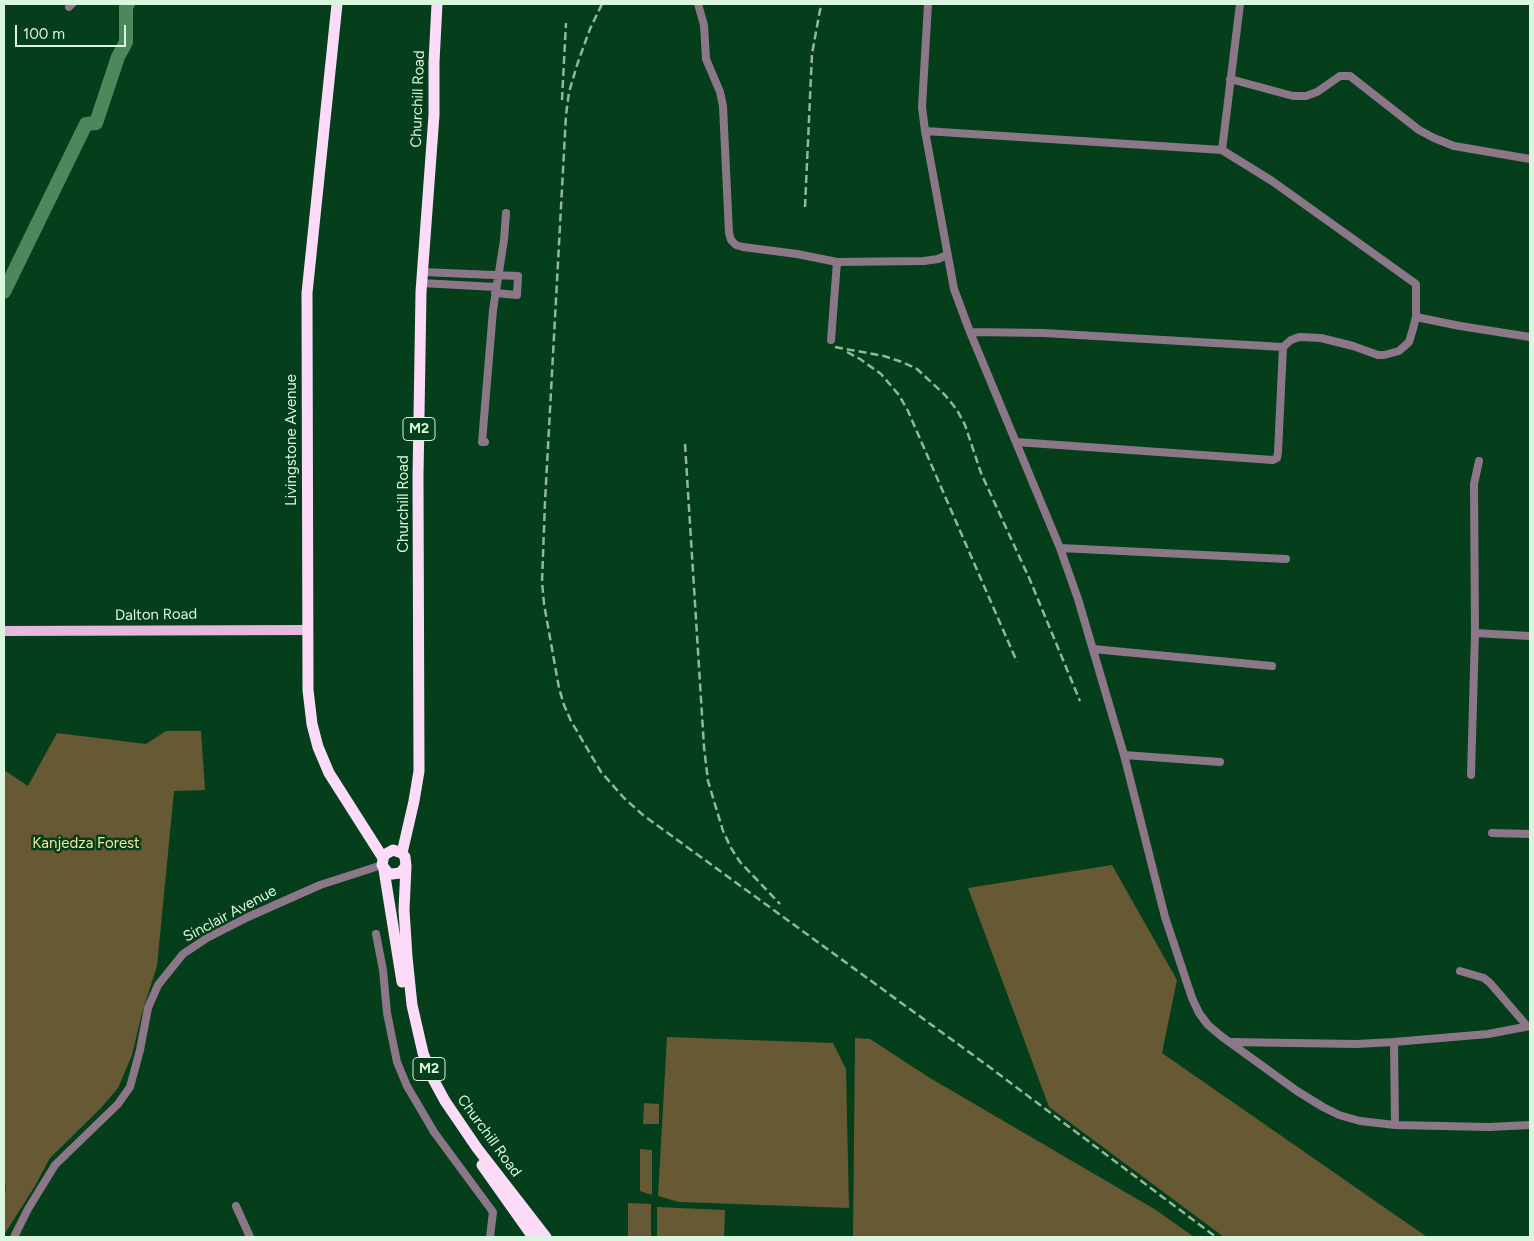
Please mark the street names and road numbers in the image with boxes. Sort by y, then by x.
street label: Churchill Road [407,50,429,148]
street label: Livingstone Avenue [283,374,301,506]
road number: M2 [403,418,435,440]
street label: Churchill Road [395,455,413,553]
street label: Dalton Road [115,605,197,625]
street label: Sinclair Avenue [180,882,280,946]
road number: M2 [413,1058,445,1080]
street label: Churchill Road [453,1091,525,1181]

